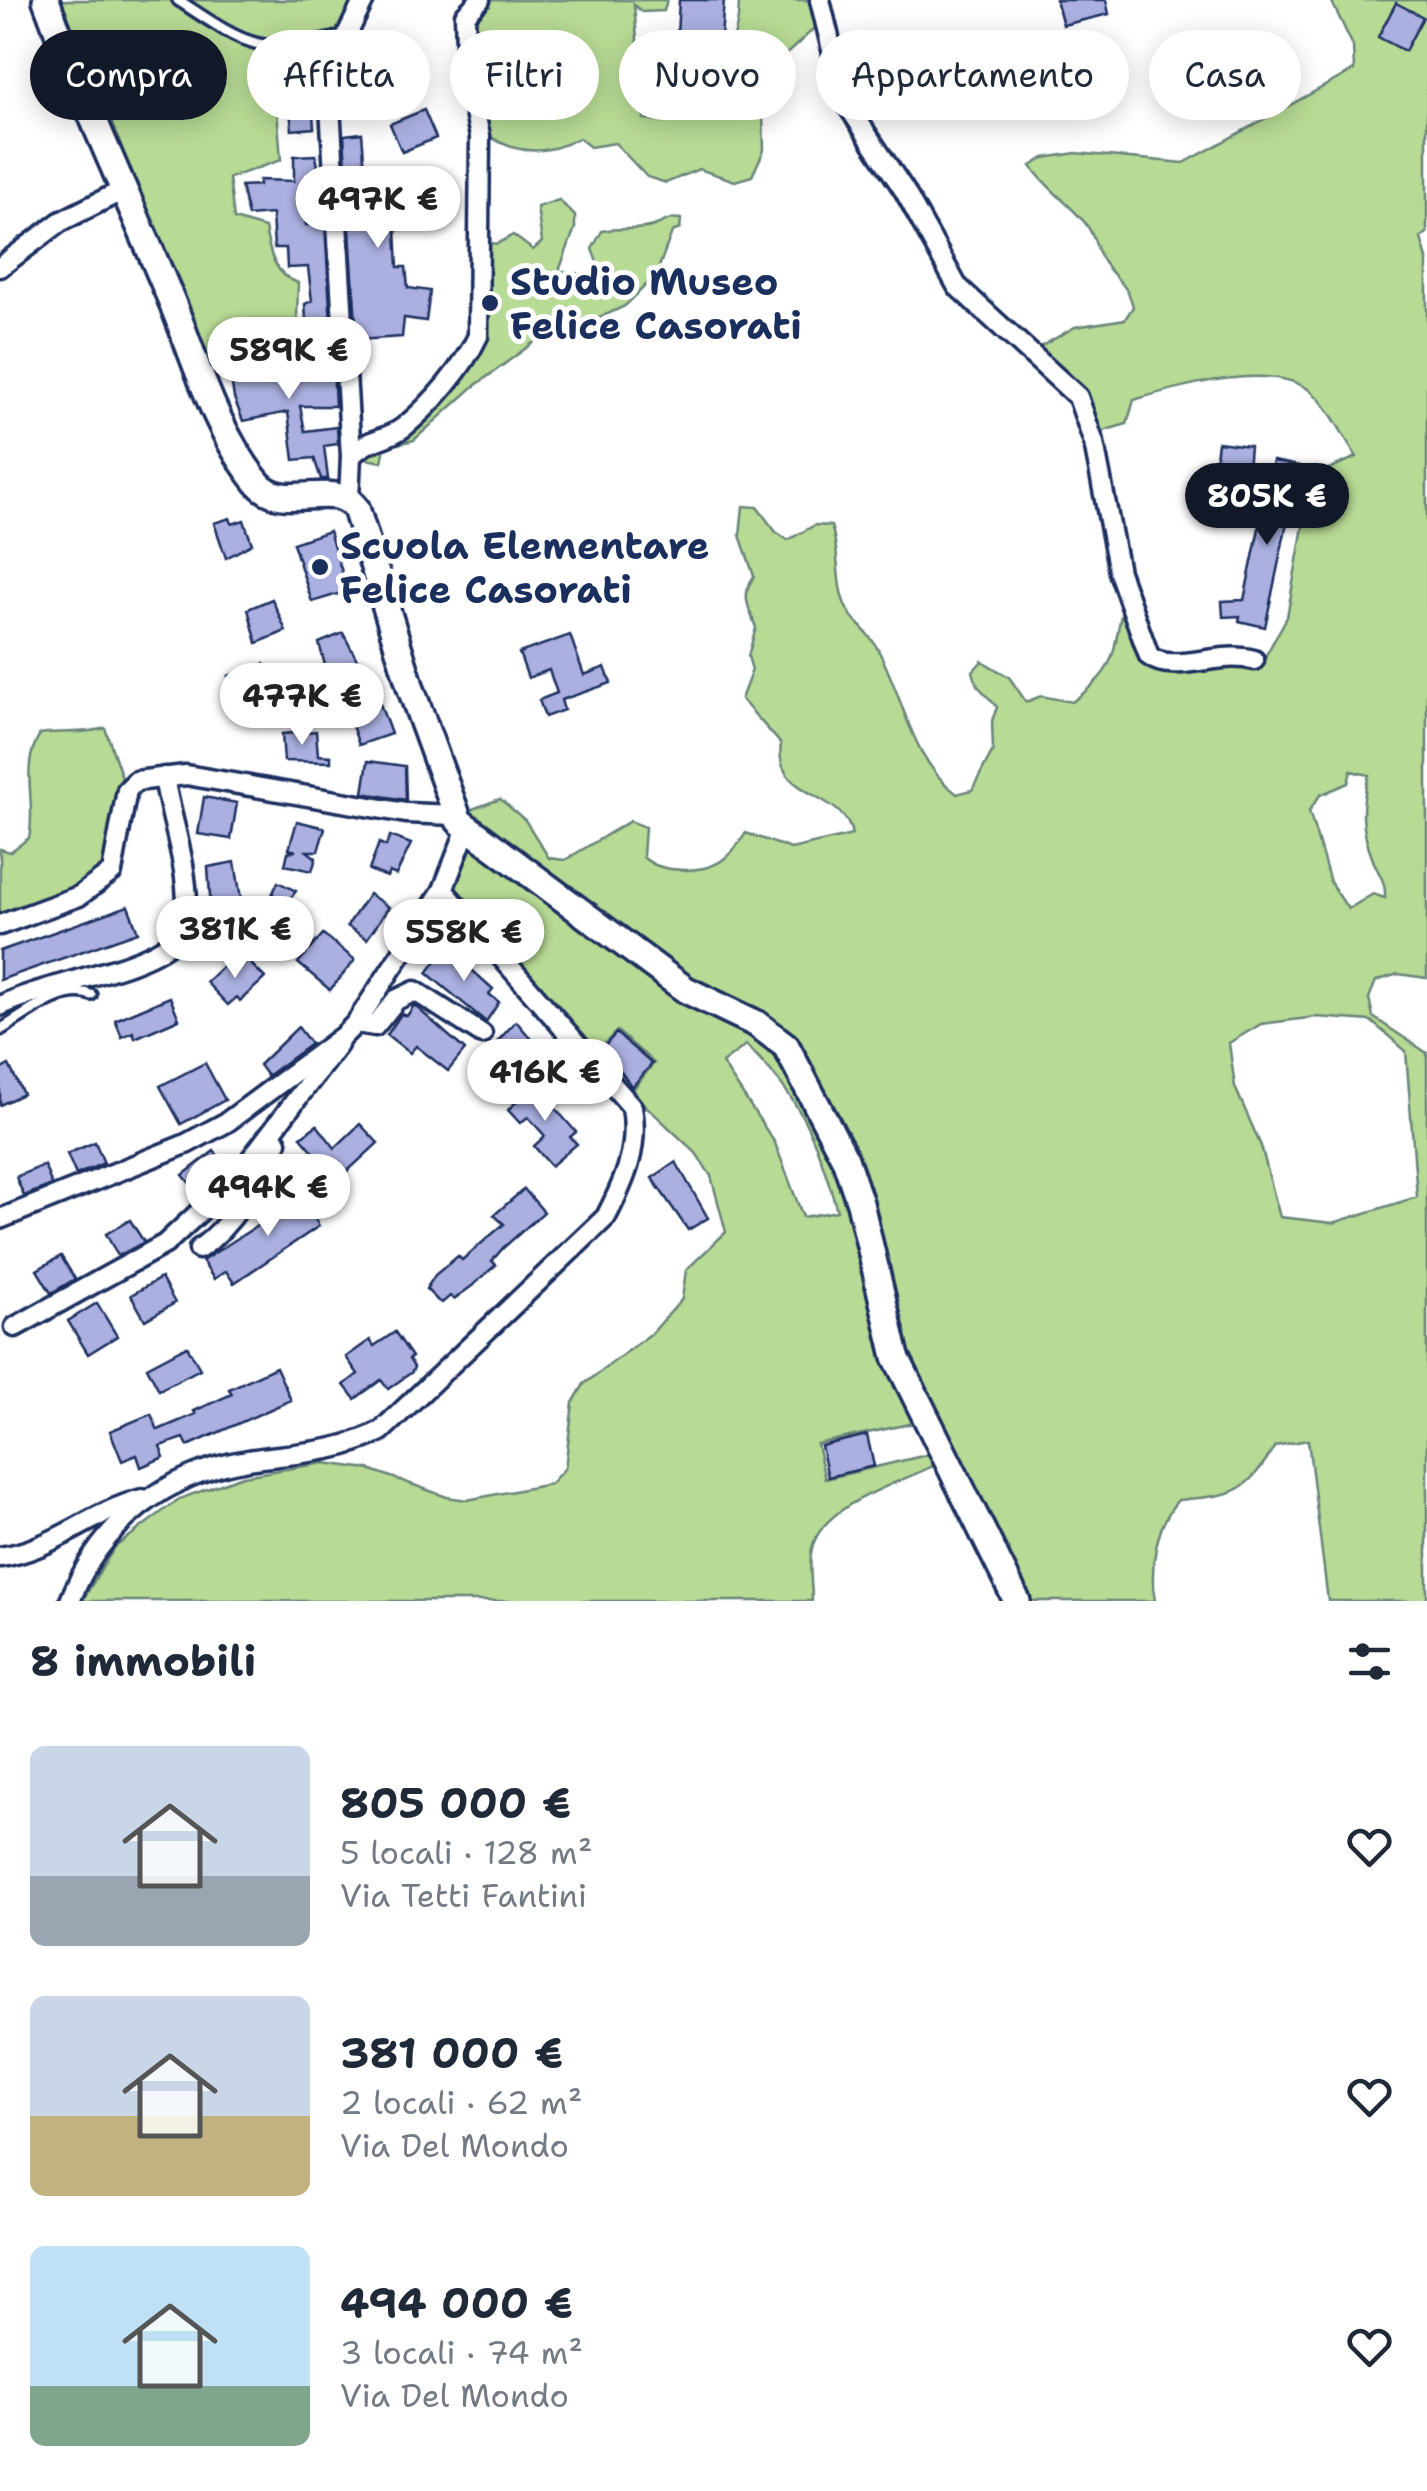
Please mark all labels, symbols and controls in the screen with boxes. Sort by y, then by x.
chip: Compra [30,30,227,120]
chip: Affitta [247,30,430,120]
chip: Filtri [450,30,599,120]
chip: Nuovo [619,30,796,120]
chip: Appartamento [816,30,1129,120]
chip: Casa [1149,30,1301,120]
pin: 497K € [297,166,459,251]
text: 497K € [318,177,438,220]
place label: Studio Museo Felice Casorati [510,256,802,351]
marker: Studio Museo Felice Casorati [479,292,501,314]
pin: 589K € [208,317,370,402]
text: 589K € [229,328,349,371]
pin: 805K € [1186,463,1348,548]
text: 805K € [1207,474,1327,517]
place label: Scuola Elementare Felice Casorati [340,520,710,615]
marker: Scuola Elementare Felice Casorati [309,556,331,578]
pin: 477K € [221,663,383,748]
text: 477K € [242,674,362,717]
pin: 381K € [154,896,316,981]
pin: 558K € [383,899,545,984]
text: 381K € [178,907,292,950]
text: 558K € [405,910,523,953]
pin: 416K € [464,1039,626,1124]
text: 416K € [489,1050,601,1093]
pin: 494K € [187,1154,349,1239]
text: 494K € [207,1165,329,1208]
text: 8 immobili [30,1633,256,1689]
icon: filters [1342,1634,1397,1689]
text: 805 000 € [340,1775,571,1831]
icon: home [110,1786,230,1906]
icon: heart [1342,1819,1397,1874]
text: 5 locali · 128 m² [340,1831,592,1874]
text: Via Tetti Fantini [340,1874,587,1917]
text: 381 000 € [340,2025,563,2081]
icon: home [110,2036,230,2156]
icon: heart [1342,2069,1397,2124]
text: 2 locali · 62 m² [340,2081,582,2124]
text: Via Del Mondo [340,2124,569,2167]
text: 494 000 € [340,2275,573,2331]
icon: home [110,2286,230,2406]
icon: heart [1342,2319,1397,2374]
text: 3 locali · 74 m² [340,2331,583,2374]
text: Via Del Mondo [340,2374,569,2417]

